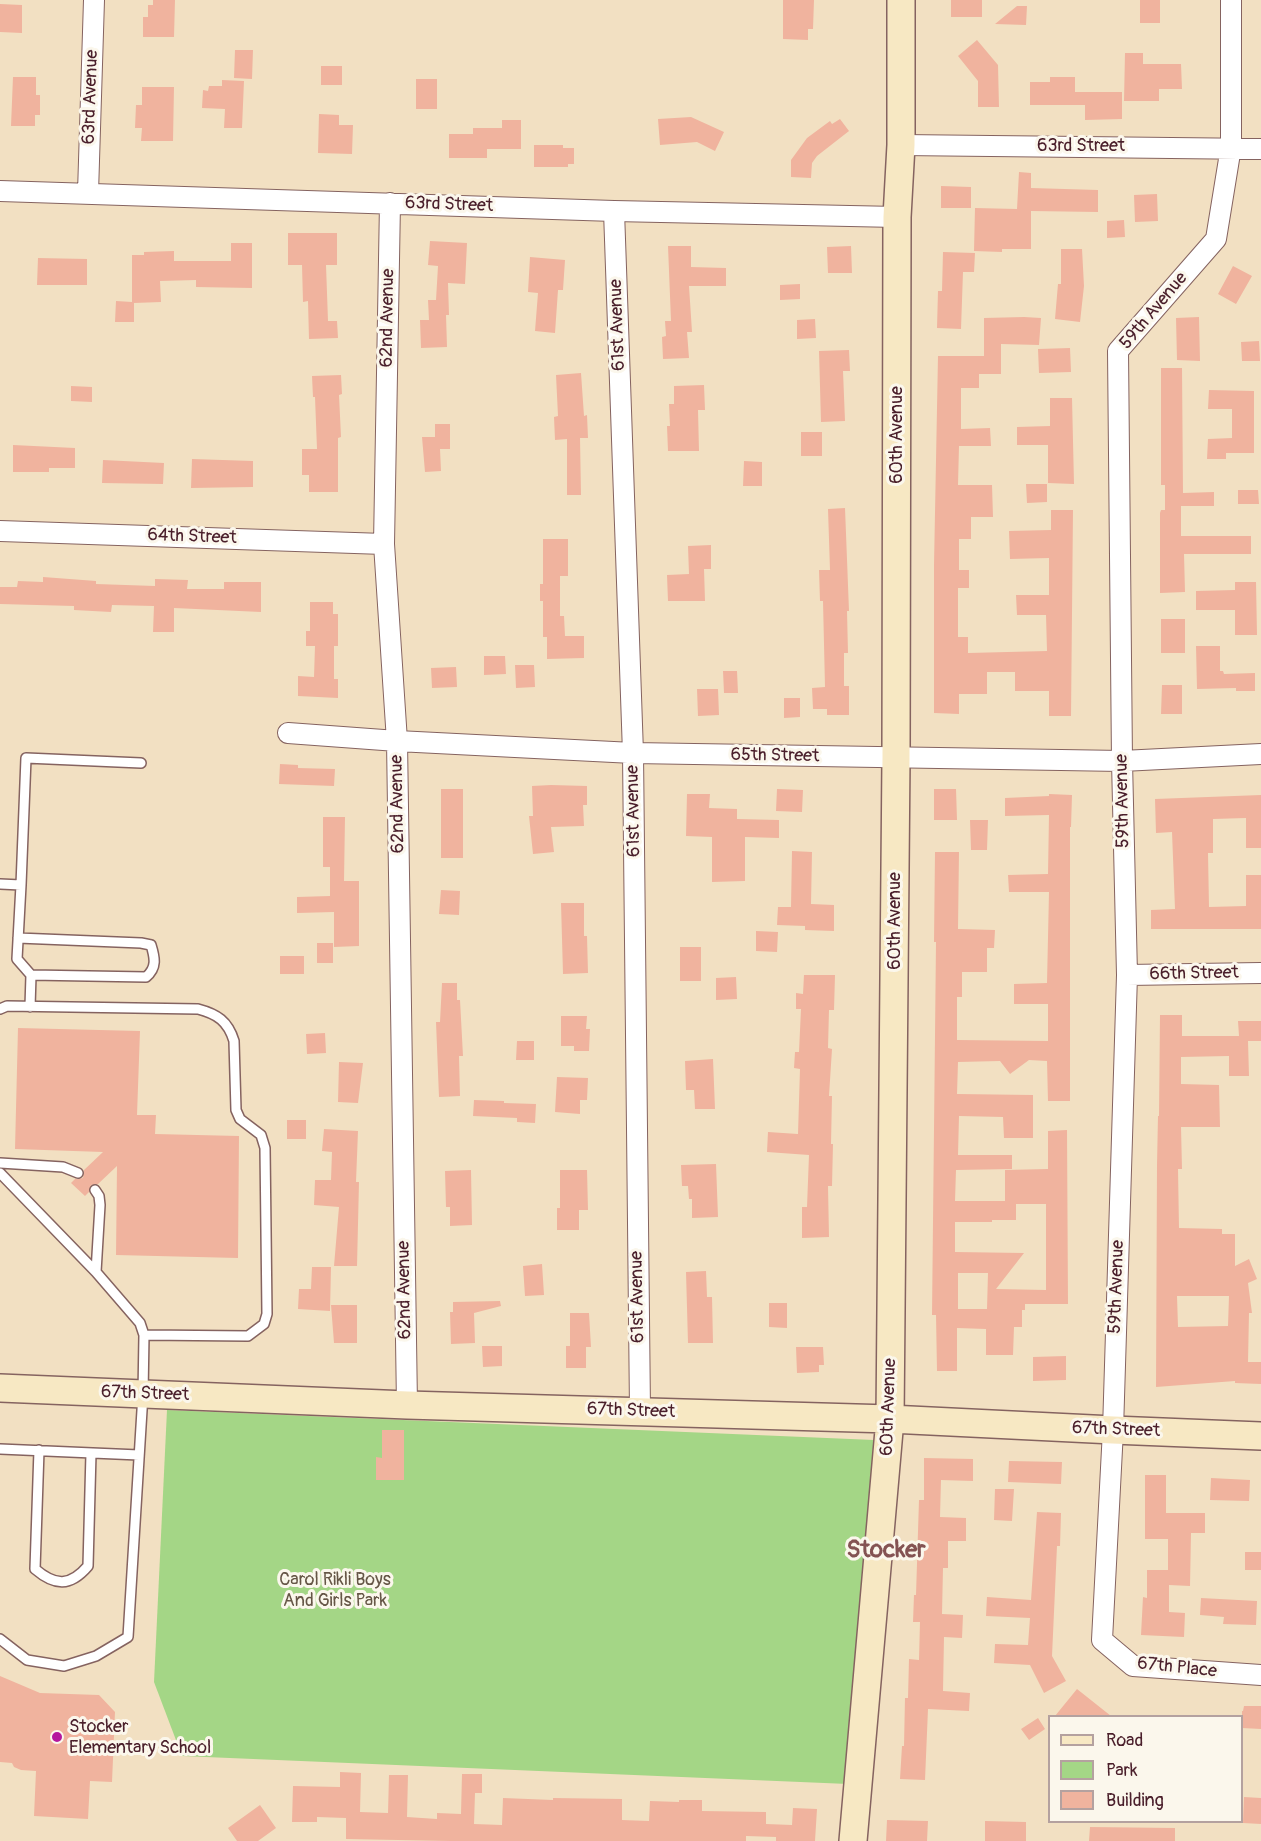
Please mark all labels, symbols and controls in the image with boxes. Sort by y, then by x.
street label: 63rd Avenue [79,49,103,145]
street label: 63rd Street [1037,135,1125,157]
street label: 63rd Street [405,193,493,217]
street label: 62nd Avenue [376,268,400,368]
street label: 59th Avenue [1116,268,1192,354]
street label: 61st Avenue [606,279,630,371]
street label: 60th Avenue [886,386,908,484]
street label: 64th Street [147,525,237,549]
street label: 65th Street [730,744,820,768]
street label: 62nd Avenue [386,754,410,854]
street label: 59th Avenue [1111,754,1135,848]
street label: 61st Avenue [622,765,646,857]
street label: 60th Avenue [884,872,906,970]
street label: 66th Street [1149,962,1239,986]
street label: 62nd Avenue [393,1240,417,1340]
street label: 59th Avenue [1105,1240,1129,1334]
street label: 61st Avenue [626,1251,650,1343]
street label: 60th Avenue [877,1358,901,1456]
street label: 67th Street [101,1382,189,1406]
street label: 67th Street [587,1399,675,1423]
street label: 67th Street [1072,1418,1160,1442]
district label: Stocker [846,1537,926,1565]
park label: Carol Rikli Boys And Girls Park [279,1569,391,1612]
street label: 67th Place [1136,1653,1218,1683]
legend [1048,1715,1243,1823]
place label: Stocker Elementary School [69,1716,211,1758]
text: Road [1106,1729,1143,1752]
marker: Stocker Elementary School [50,1730,64,1744]
text: Park [1106,1759,1138,1782]
text: Building [1106,1789,1164,1812]

